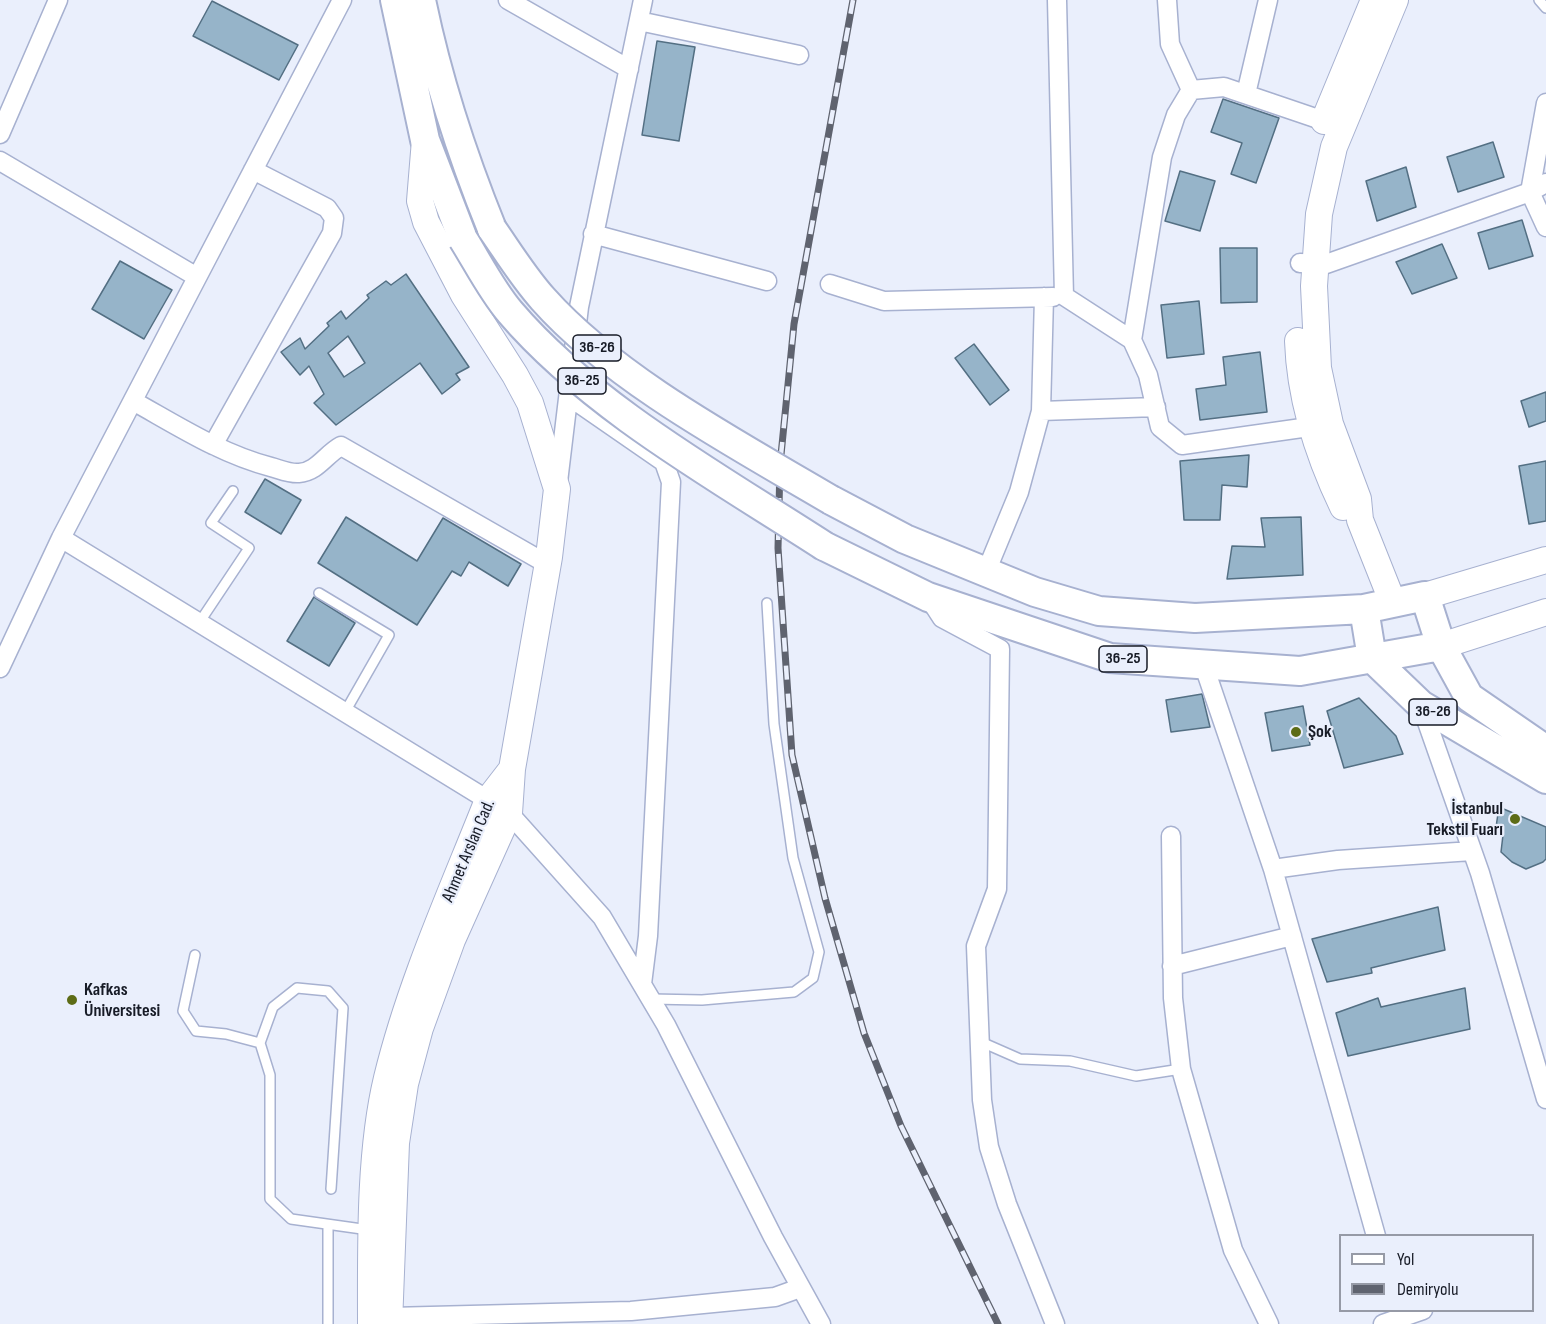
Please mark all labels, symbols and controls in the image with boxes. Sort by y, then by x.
road number: 36-26 [573,335,621,361]
road number: 36-25 [558,368,606,394]
road number: 36-25 [1099,646,1147,672]
road number: 36-26 [1409,699,1457,725]
place label: Şok [1308,721,1332,743]
marker: Şok [1289,725,1303,739]
street label: Ahmet Arslan Cad. [438,797,500,905]
place label: İstanbul Tekstil Fuarı [1427,798,1503,840]
marker: İstanbul Tekstil Fuarı [1508,812,1522,826]
place label: Kafkas Üniversitesi [84,979,160,1022]
marker: Kafkas Üniversitesi [65,993,79,1007]
legend [1339,1234,1534,1312]
text: Yol [1397,1249,1414,1270]
text: Demiryolu [1397,1279,1458,1300]

